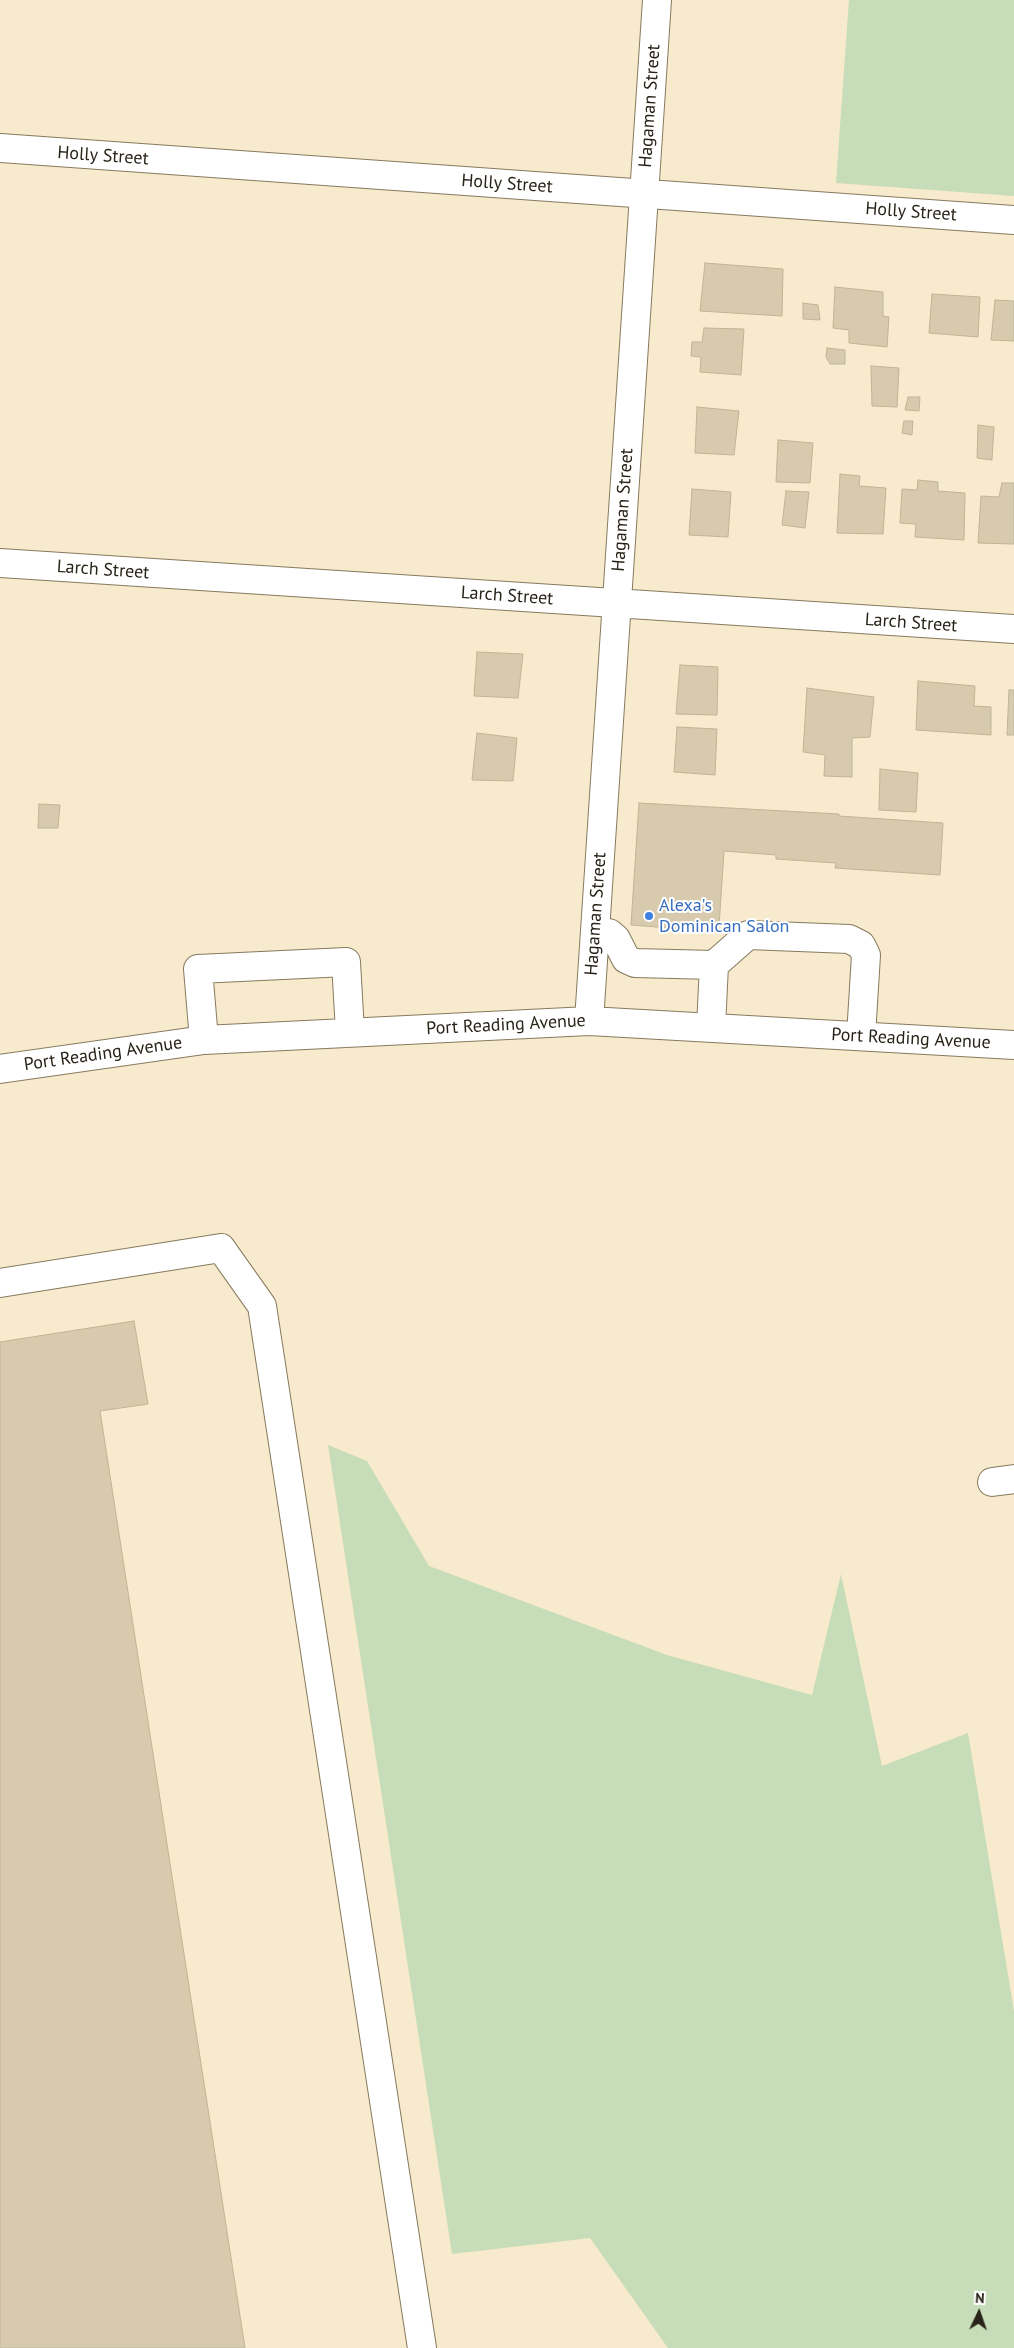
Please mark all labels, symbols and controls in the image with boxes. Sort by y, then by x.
street label: Hagaman Street [635,44,665,168]
street label: Holly Street [57,142,149,170]
street label: Holly Street [461,170,553,198]
street label: Holly Street [865,198,957,226]
street label: Hagaman Street [608,448,638,572]
street label: Larch Street [56,556,150,584]
street label: Larch Street [460,582,554,610]
street label: Larch Street [864,609,958,637]
street label: Hagaman Street [581,852,611,976]
place label: Alexa's Dominican Salon [659,895,789,938]
marker: Alexa's Dominican Salon [643,910,655,922]
street label: Port Reading Avenue [426,1010,586,1040]
street label: Port Reading Avenue [831,1024,991,1054]
street label: Port Reading Avenue [22,1032,184,1076]
north arrow [954,2288,1004,2338]
text: N [975,2289,985,2307]

